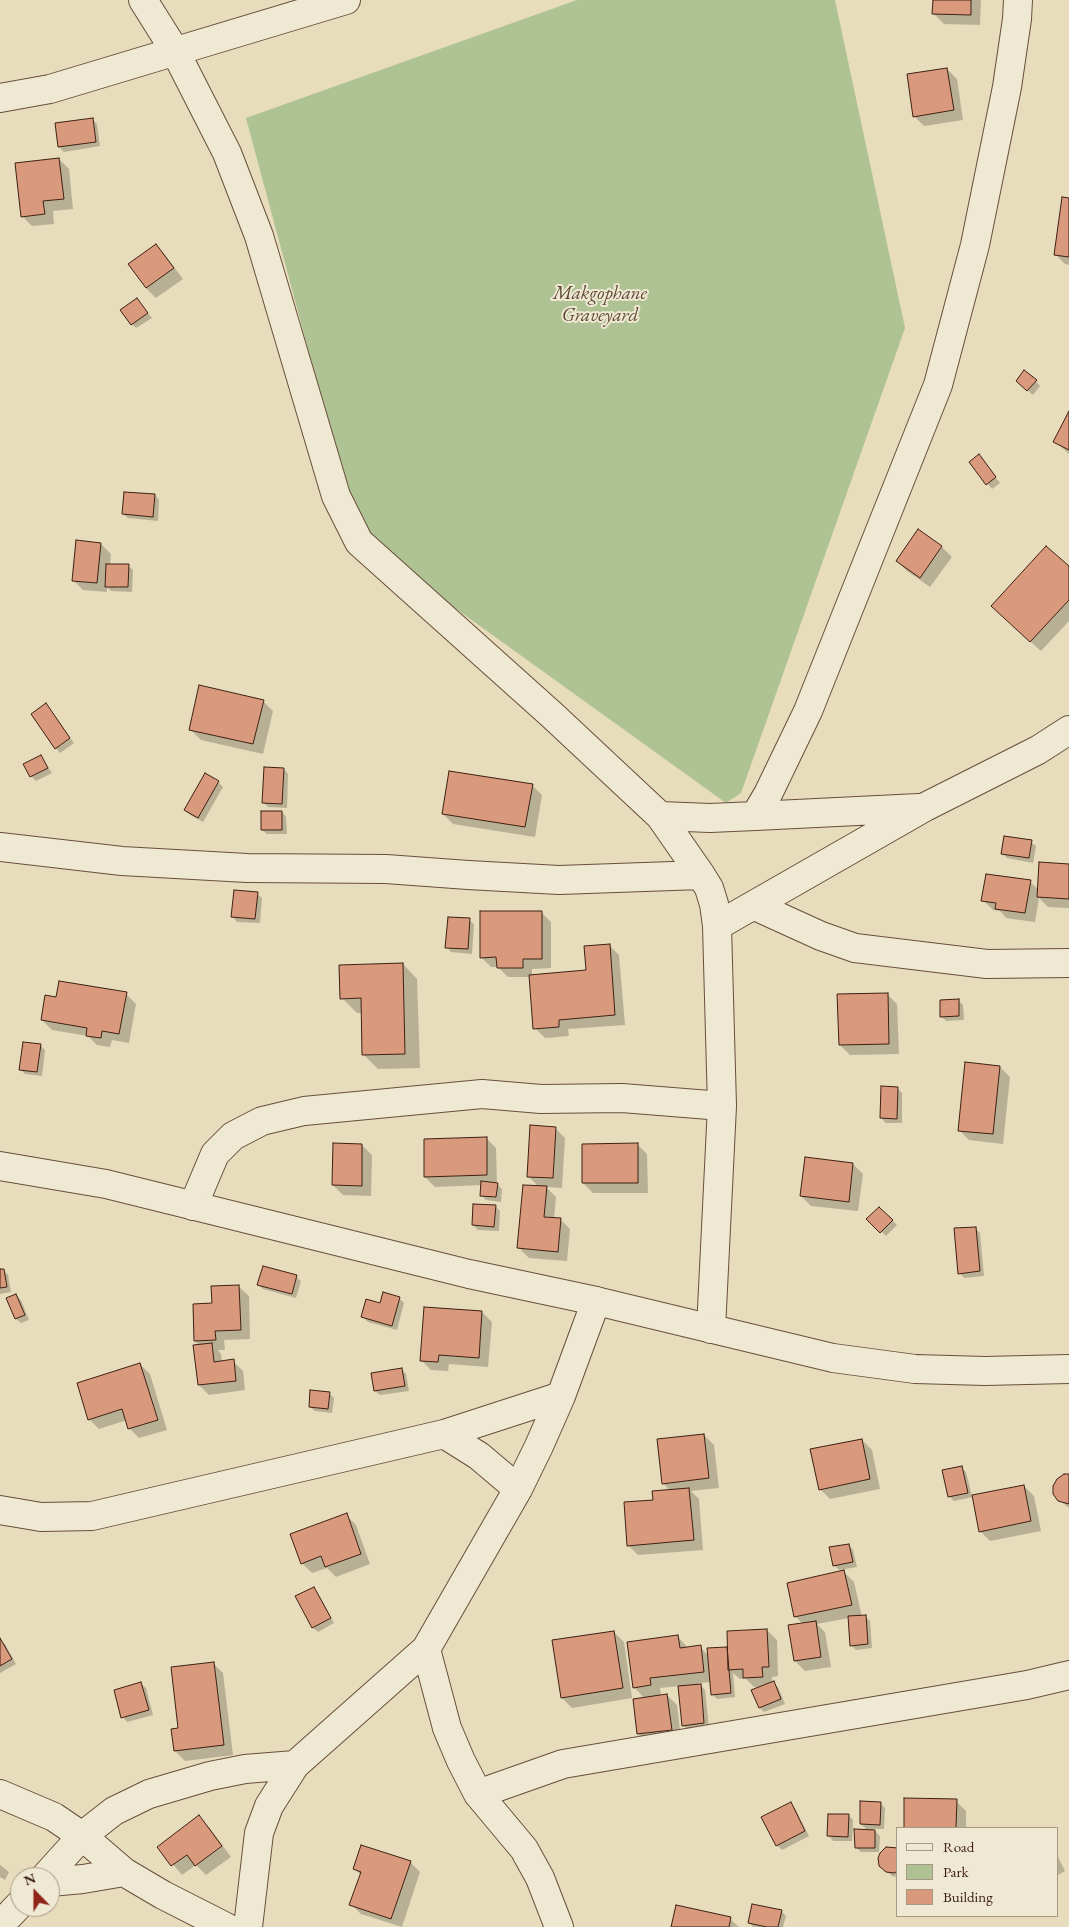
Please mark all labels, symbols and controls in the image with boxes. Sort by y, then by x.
park label: Makgophane Graveyard [553,283,647,327]
legend [896,1827,1059,1917]
text: Road [943,1837,974,1856]
text: Park [943,1862,969,1881]
north arrow [10,1867,60,1917]
text: N [21,1869,38,1889]
text: Building [943,1887,993,1906]

